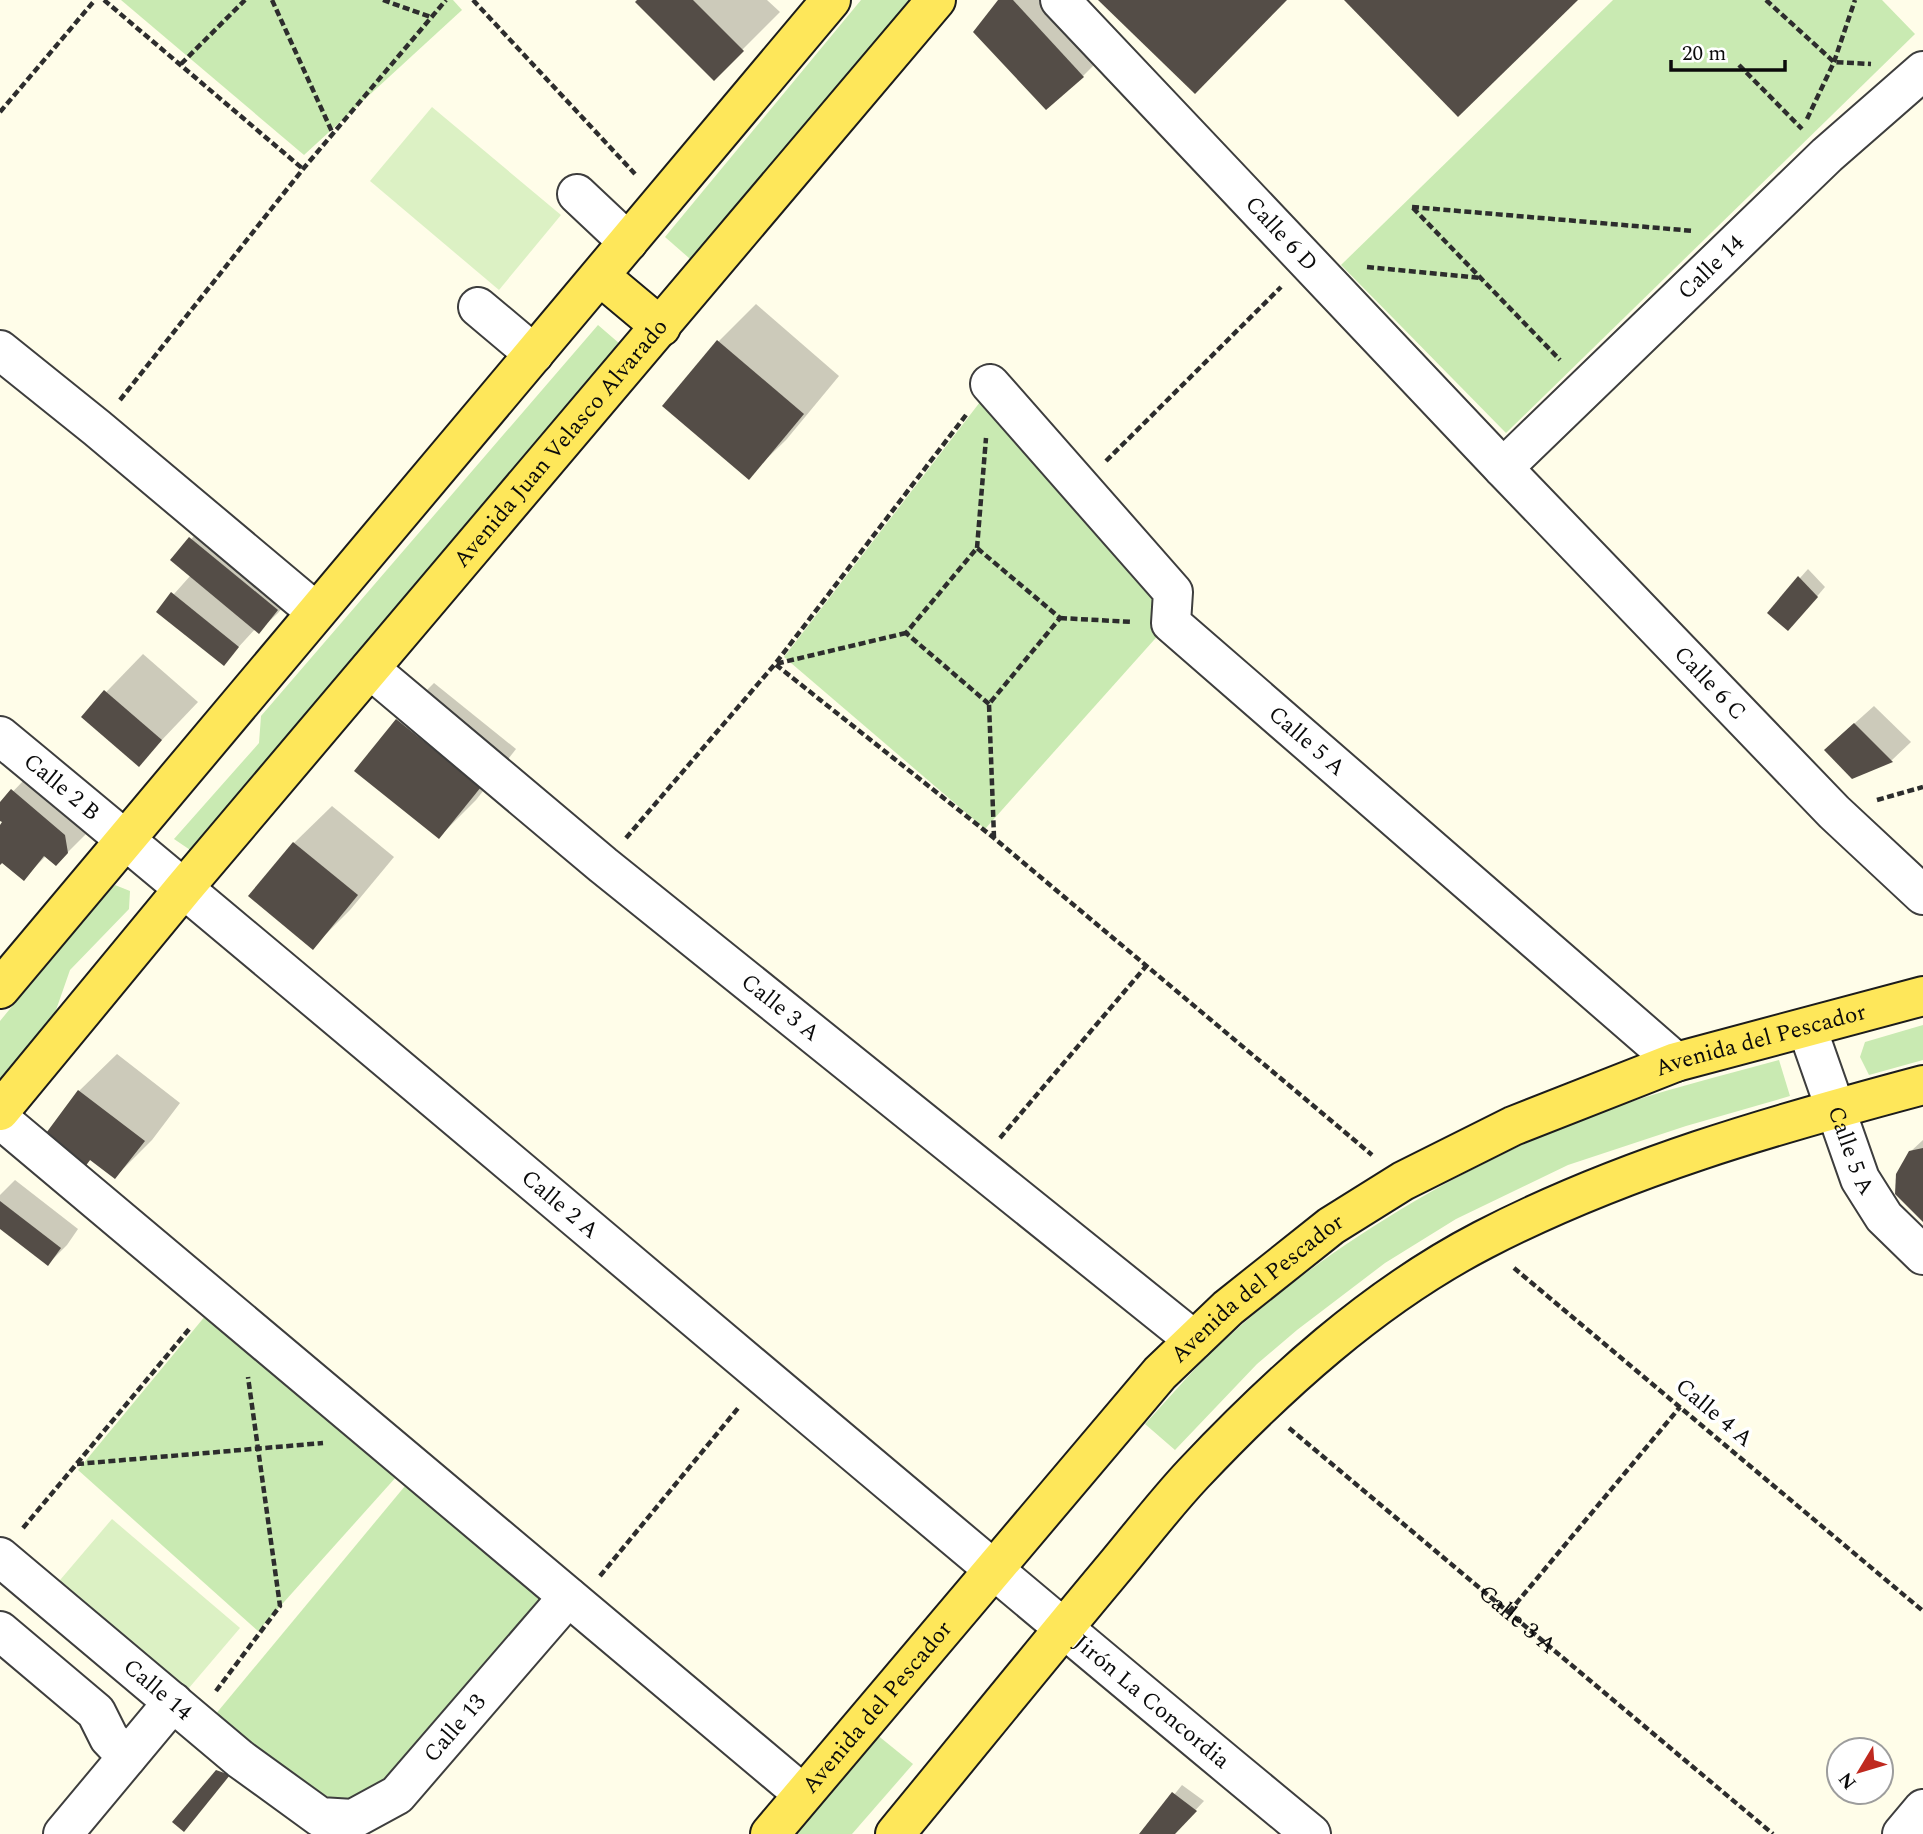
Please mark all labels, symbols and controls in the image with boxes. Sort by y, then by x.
scale bar [1671,28,1785,72]
text: 20 m [1682,38,1726,70]
street label: Calle 6 D [1237,188,1326,280]
street label: Calle 14 [1669,226,1753,308]
street label: Avenida Juan Velasco Alvarado [445,311,677,575]
street label: Calle 6 C [1665,638,1755,729]
street label: Calle 5 A [1260,697,1353,785]
street label: Calle 2 B [16,745,108,829]
street label: Calle 3 A [733,965,827,1050]
street label: Avenida del Pescador [1650,994,1870,1086]
street label: Calle 5 A [1818,1101,1884,1202]
street label: Calle 2 A [513,1161,607,1248]
street label: Avenida del Pescador [1163,1205,1351,1372]
street label: Calle 4 A [1667,1370,1761,1456]
street label: Calle 3 A [1471,1576,1564,1663]
street label: Avenida del Pescador [794,1613,961,1802]
street label: Jirón La Concordia [1066,1626,1238,1777]
street label: Calle 14 [115,1650,200,1730]
street label: Calle 13 [415,1686,495,1770]
north arrow [1825,1736,1895,1806]
text: N [1832,1766,1864,1796]

